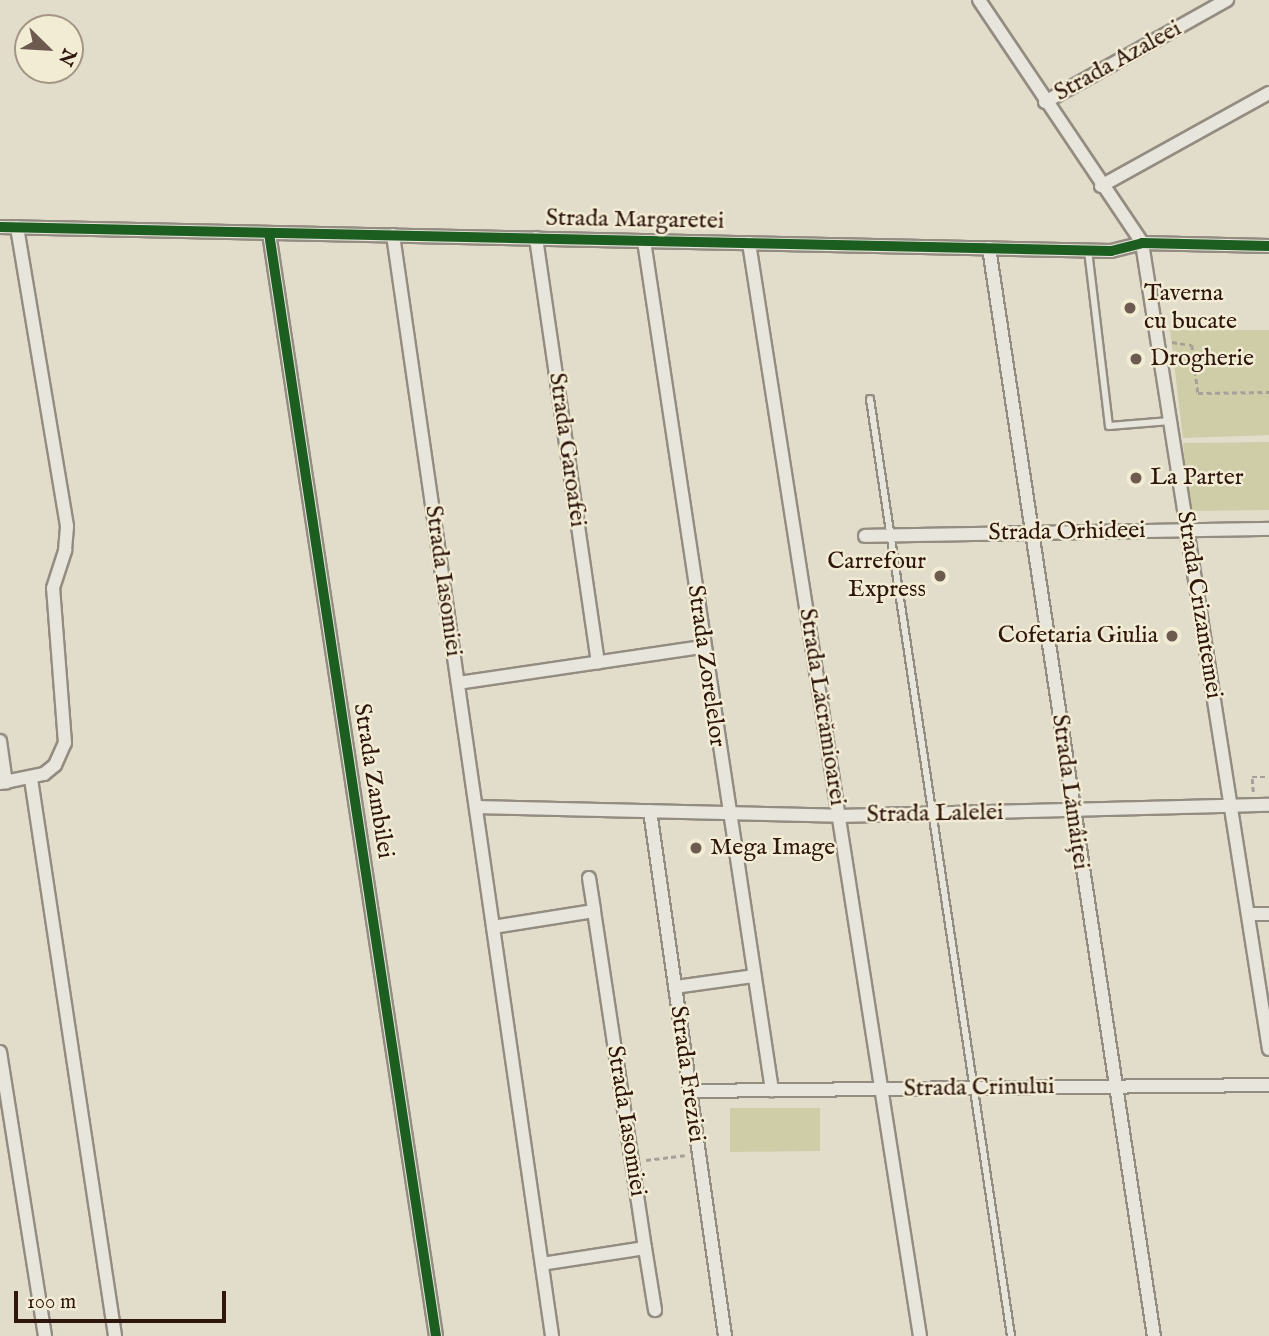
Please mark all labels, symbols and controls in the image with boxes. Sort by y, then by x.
north arrow [14,14,84,84]
street label: Strada Azaleei [1049,14,1187,108]
text: N [52,44,81,69]
street label: Strada Margaretei [545,204,725,236]
place label: Taverna cu bucate [1144,280,1237,336]
marker: Taverna cu bucate [1122,300,1138,316]
place label: Drogherie [1150,345,1254,373]
marker: Drogherie [1128,351,1144,367]
street label: Strada Garoafei [542,371,592,529]
place label: La Parter [1150,464,1244,492]
marker: La Parter [1128,470,1144,486]
street label: Strada Iasomiei [418,503,468,659]
street label: Strada Crizantemei [1170,509,1228,701]
street label: Strada Orhideei [988,516,1146,548]
place label: Carrefour Express [827,548,926,604]
marker: Carrefour Express [932,568,948,584]
street label: Strada Zorelelor [680,583,732,749]
street label: Strada Lăcrămioarei [792,606,852,808]
place label: Cofetaria Giulia [998,622,1158,650]
marker: Cofetaria Giulia [1164,628,1180,644]
street label: Strada Zambilei [347,701,399,861]
street label: Strada Lămâiței [1045,712,1095,872]
street label: Strada Lalelei [866,798,1004,830]
place label: Mega Image [710,834,835,862]
marker: Mega Image [688,840,704,856]
street label: Strada Freziei [663,1004,711,1144]
street label: Strada Iasomiei [600,1043,652,1199]
street label: Strada Crinului [903,1072,1055,1104]
scale bar [18,1276,229,1320]
text: 100 m [27,1289,76,1316]

